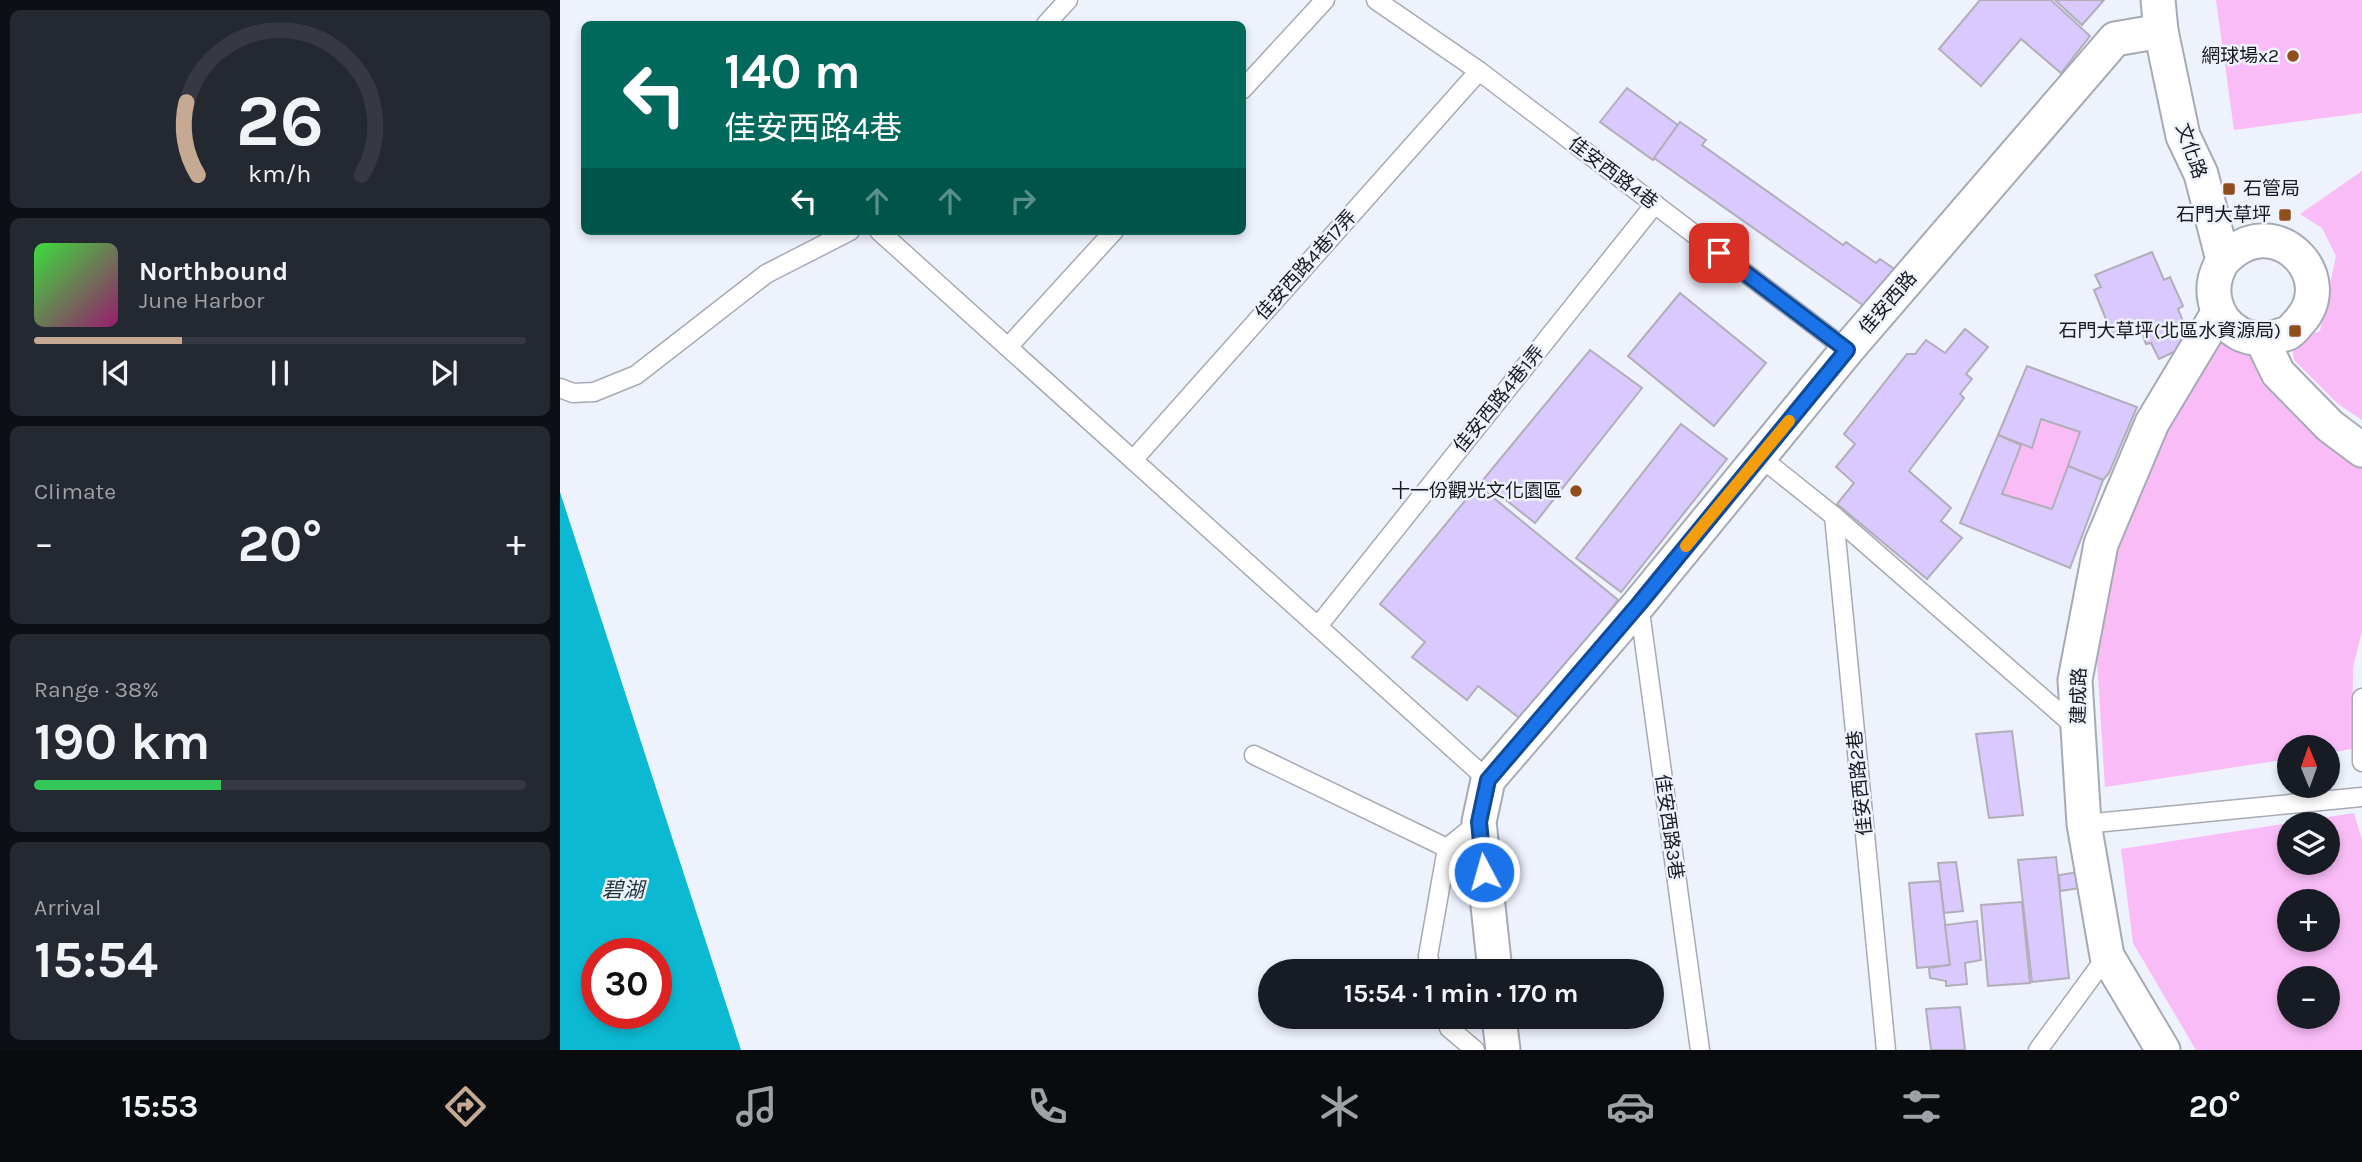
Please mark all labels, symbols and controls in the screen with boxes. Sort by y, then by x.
text: 140 m [724,43,861,100]
place label: 網球場x2 [2201,45,2279,67]
marker: 網球場x2 [2285,48,2301,64]
icon: left [609,49,700,140]
text: 26 [236,78,324,163]
text: 佳安西路4巷 [724,110,902,147]
street label: 文化路 [2171,120,2211,182]
street label: 佳安西路4巷 [1564,132,1662,214]
text: km/h [248,159,312,188]
place label: 石管局 [2243,178,2300,200]
marker: 石管局 [2221,181,2237,197]
icon: left [785,182,823,220]
icon: ahead [858,182,896,220]
icon: ahead [931,182,969,220]
icon: right [1004,182,1042,220]
place label: 石門大草坪 [2176,204,2271,226]
street label: 佳安西路4巷17弄 [1251,206,1361,324]
marker: 石門大草坪 [2277,207,2293,223]
pin [1689,223,1749,283]
icon: arrive [1700,234,1738,272]
text: Northbound [139,256,288,287]
street label: 佳安西路 [1855,267,1921,339]
text: June Harbor [139,287,264,314]
place label: 石門大草坪(北區水資源局) [2058,320,2281,342]
marker: 石門大草坪(北區水資源局) [2287,323,2303,339]
street label: 佳安西路4巷1弄 [1449,341,1549,457]
icon: previous [97,354,135,392]
icon: pause [261,354,299,392]
icon: next [425,354,463,392]
text: Climate [34,478,116,505]
place label: 十一份觀光文化園區 [1391,480,1562,502]
marker: 十一份觀光文化園區 [1568,483,1584,499]
text: 20° [238,513,322,574]
text: − [34,521,54,566]
text: + [506,521,526,566]
street label: 建成路 [2068,667,2090,725]
text: Range · 38% [34,676,159,703]
text: 190 km [34,711,210,772]
street label: 佳安西路2巷 [1844,729,1876,837]
north arrow [2277,735,2340,798]
map controls [2277,735,2340,1029]
street label: 佳安西路3巷 [1651,773,1687,881]
button: layers [2277,812,2340,875]
position arrow [1447,835,1521,909]
water label: 碧湖 [602,878,647,902]
button: + [2277,889,2340,952]
text: Arrival [34,894,101,921]
text: 15:54 [34,929,158,990]
speed limit sign: 30 [581,938,672,1029]
button: − [2277,966,2340,1029]
text: 15:54 · 1 min · 170 m [1344,978,1578,1009]
icon: directions [441,1082,490,1131]
icon: music [732,1082,781,1131]
icon: phone [1023,1082,1072,1131]
icon: climate [1315,1082,1364,1131]
icon: car [1606,1082,1655,1131]
icon: filters [1897,1082,1946,1131]
text: 15:53 [121,1088,198,1125]
text: 20° [2189,1088,2241,1125]

